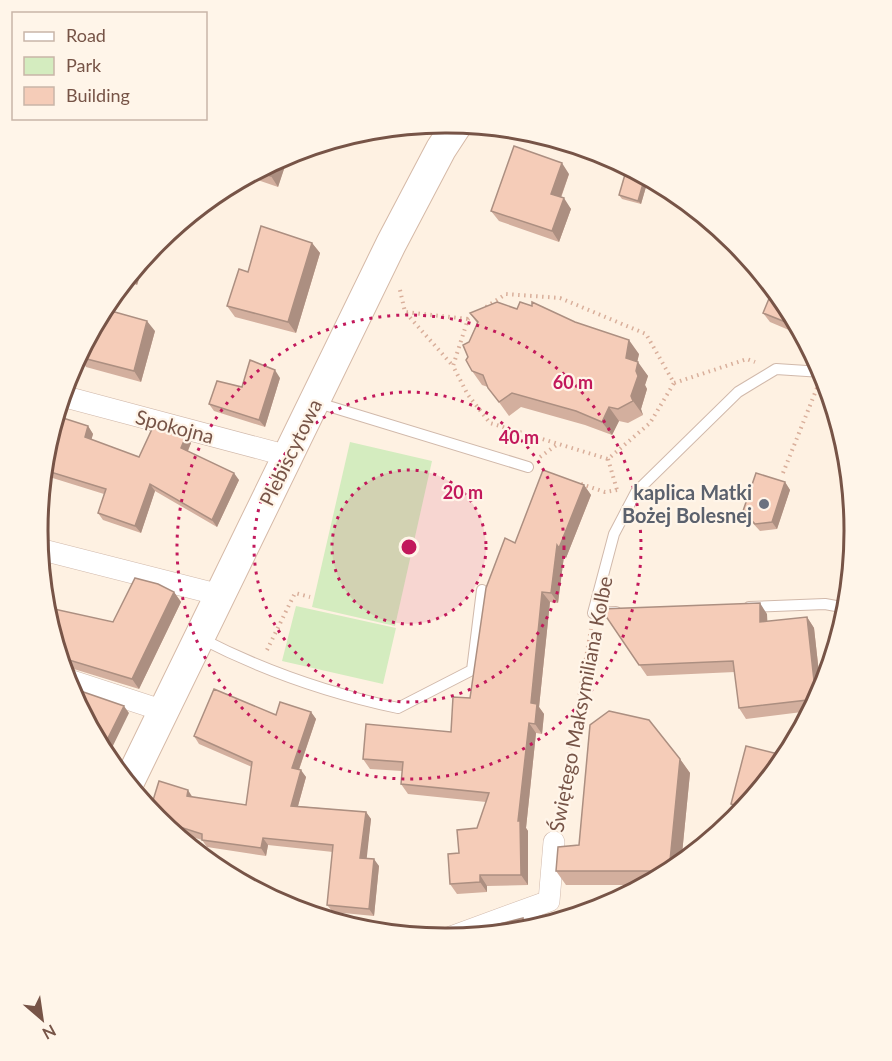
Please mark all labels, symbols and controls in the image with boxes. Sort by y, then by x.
legend [12,12,207,120]
text: Road [66,24,106,46]
text: Park [66,54,102,76]
text: Building [66,84,130,106]
text: 60 m [553,371,593,393]
street label: Plebiscytowa [254,395,326,509]
street label: Spokojna [133,404,217,448]
text: 40 m [499,426,539,448]
place label: kaplica Matki Bożej Bolesnej [622,480,752,527]
text: 20 m [443,481,483,503]
marker: kaplica Matki Bożej Bolesnej [757,497,771,511]
centre of rings [399,537,419,557]
street label: Świętego Maksymiliana Kolbe [543,574,617,834]
north arrow [12,989,72,1049]
text: N [40,1021,60,1044]

